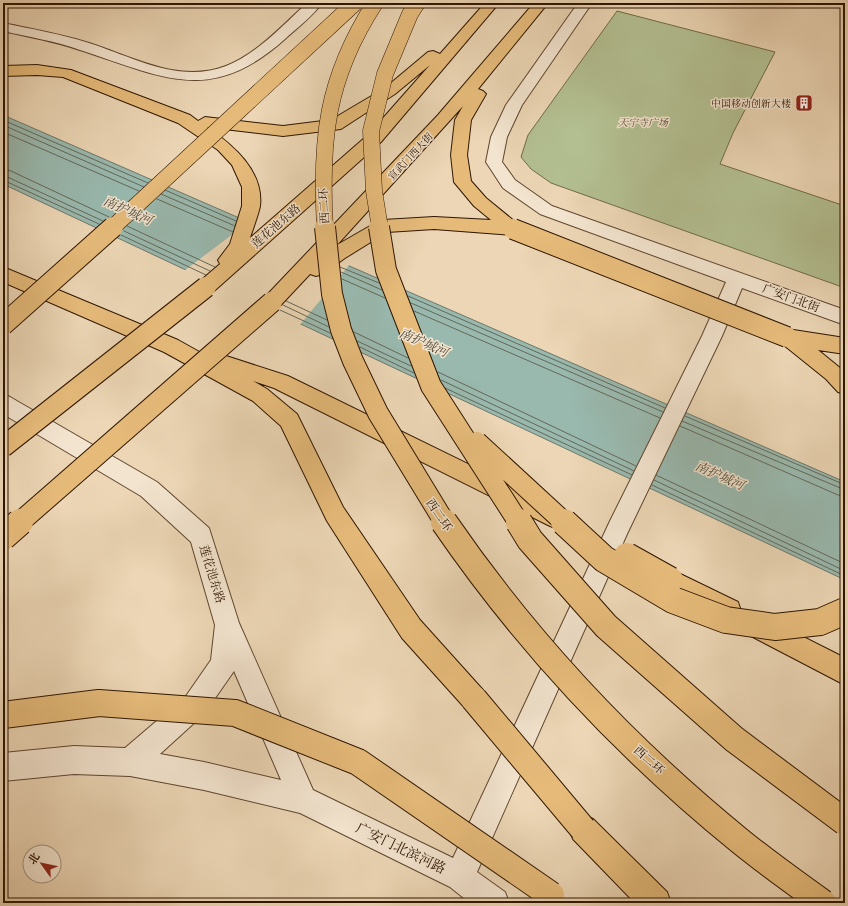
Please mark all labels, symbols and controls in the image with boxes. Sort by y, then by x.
building icon: 中国移动创新大楼 [794,93,814,113]
place label: 中国移动创新大楼 [711,97,791,110]
park label: 天宁寺广场 [618,116,669,129]
street label: 宣武门西大街 [385,130,436,183]
street label: 西二环 [315,188,333,224]
water label: 南护城河 [101,192,157,230]
street label: 莲花池东路 [248,200,304,252]
street label: 广安门北街 [760,280,823,316]
water label: 南护城河 [397,324,453,362]
water label: 南护城河 [693,457,749,495]
street label: 西二环 [422,496,456,534]
street label: 莲花池东路 [196,543,228,605]
street label: 西二环 [630,742,668,778]
street label: 广安门北滨河路 [353,818,449,878]
north arrow [22,844,62,884]
text: 北 [25,850,43,868]

